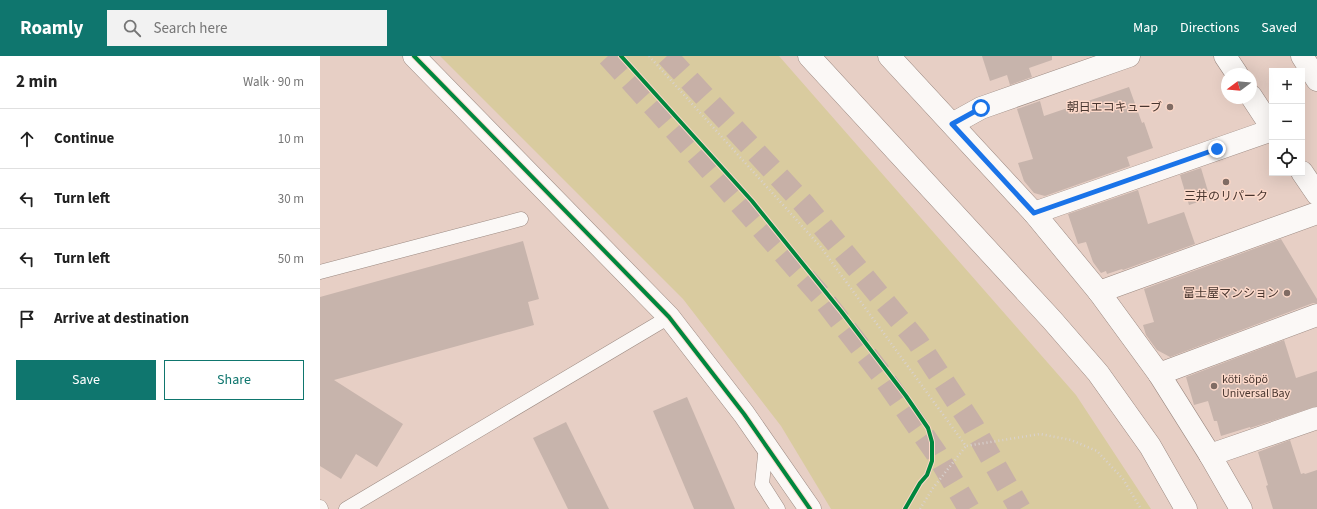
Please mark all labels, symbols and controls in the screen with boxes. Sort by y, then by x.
search box [107,10,387,46]
text: Roamly [20,15,83,42]
icon: search [121,17,143,39]
text: Search here [153,18,227,39]
text: Map [1133,18,1158,38]
text: Directions [1180,18,1239,38]
text: Saved [1261,18,1297,38]
north arrow [1221,68,1257,104]
map controls [1269,68,1305,176]
button: + [1269,68,1305,104]
text: 2 min [16,70,57,94]
text: Walk · 90 m [243,73,304,91]
route start [972,99,990,117]
place label: 朝日エコキューブ [1067,99,1162,116]
marker: 朝日エコキューブ [1165,102,1175,112]
button: − [1269,104,1305,140]
icon: ahead [16,128,38,150]
text: Continue [54,128,114,149]
text: 10 m [278,130,304,148]
route end [1208,140,1226,158]
button: locate [1269,140,1305,176]
marker: 三井のリパーク [1221,177,1231,187]
icon: left [16,188,38,210]
text: Turn left [54,188,110,209]
place label: 三井のリパーク [1184,188,1268,205]
text: 30 m [278,190,304,208]
icon: left [16,248,38,270]
text: Turn left [54,248,110,269]
text: 50 m [278,250,304,268]
place label: 富士屋マンション [1183,285,1279,302]
marker: 富士屋マンション [1282,288,1292,298]
icon: arrive [16,308,38,330]
text: Arrive at destination [54,308,189,329]
button: Save [16,360,156,400]
button: Share [164,360,304,400]
place label: köti söpö Universal Bay [1222,371,1291,402]
marker: köti söpö Universal Bay [1209,381,1219,391]

